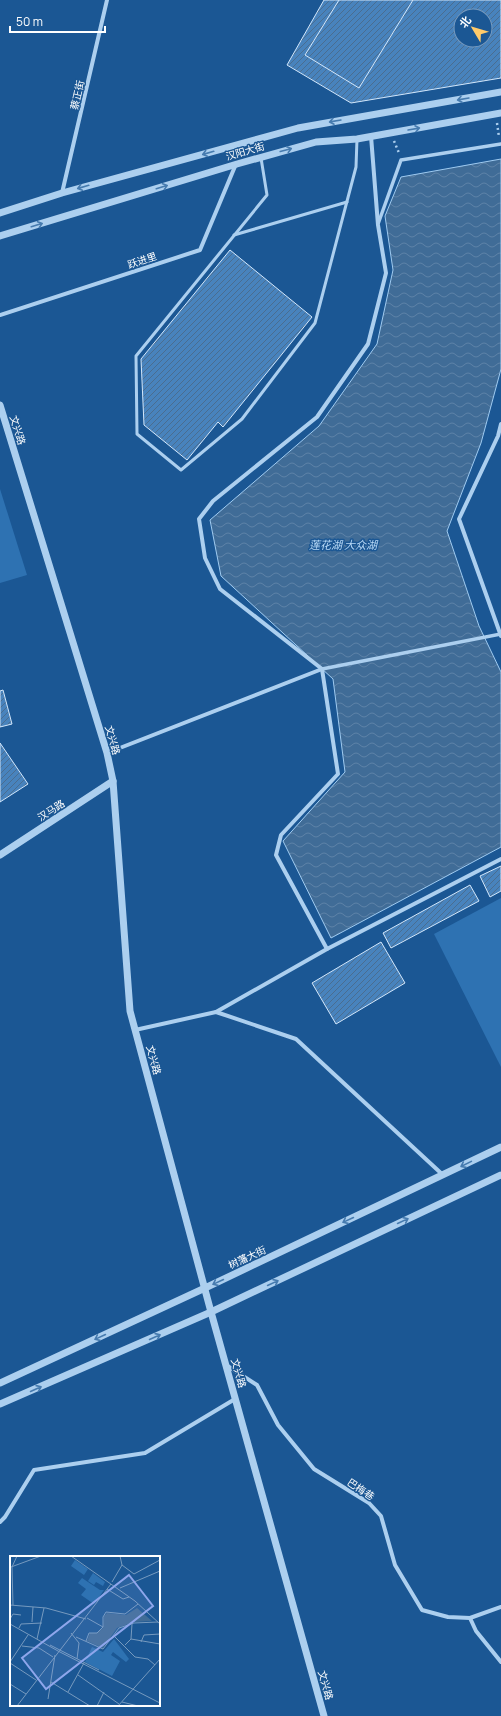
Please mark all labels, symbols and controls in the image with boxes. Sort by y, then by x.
scale bar [10,8,105,34]
north arrow [453,8,493,48]
text: 50 m [16,13,43,30]
text: 北 [455,13,474,30]
street label: 蔡正街 [67,79,87,111]
one-way arrow [456,95,469,103]
one-way arrow [328,118,341,126]
one-way arrow [407,124,420,132]
street label: 汉阳大街 [224,139,266,163]
one-way arrow [280,146,293,153]
one-way arrow [202,149,215,157]
one-way arrow [155,183,168,190]
one-way arrow [77,184,90,191]
one-way arrow [31,221,44,228]
street label: 跃进里 [126,249,158,271]
street label: 文兴路 [7,414,29,446]
water label: 莲花湖 大众湖 [309,537,379,552]
street label: 文兴路 [102,724,124,756]
street label: 汉马路 [35,796,67,824]
street label: 文兴路 [143,1044,165,1076]
one-way arrow [460,1161,472,1168]
one-way arrow [343,1217,355,1224]
one-way arrow [397,1217,409,1224]
street label: 树藩大街 [226,1242,268,1272]
one-way arrow [213,1279,225,1286]
one-way arrow [267,1279,279,1286]
one-way arrow [148,1332,160,1340]
one-way arrow [95,1334,107,1341]
street label: 文兴路 [228,1357,250,1389]
one-way arrow [29,1385,41,1392]
street label: 巴梅巷 [345,1475,377,1503]
inset map [10,1556,160,1706]
street label: 文兴路 [315,1669,337,1701]

